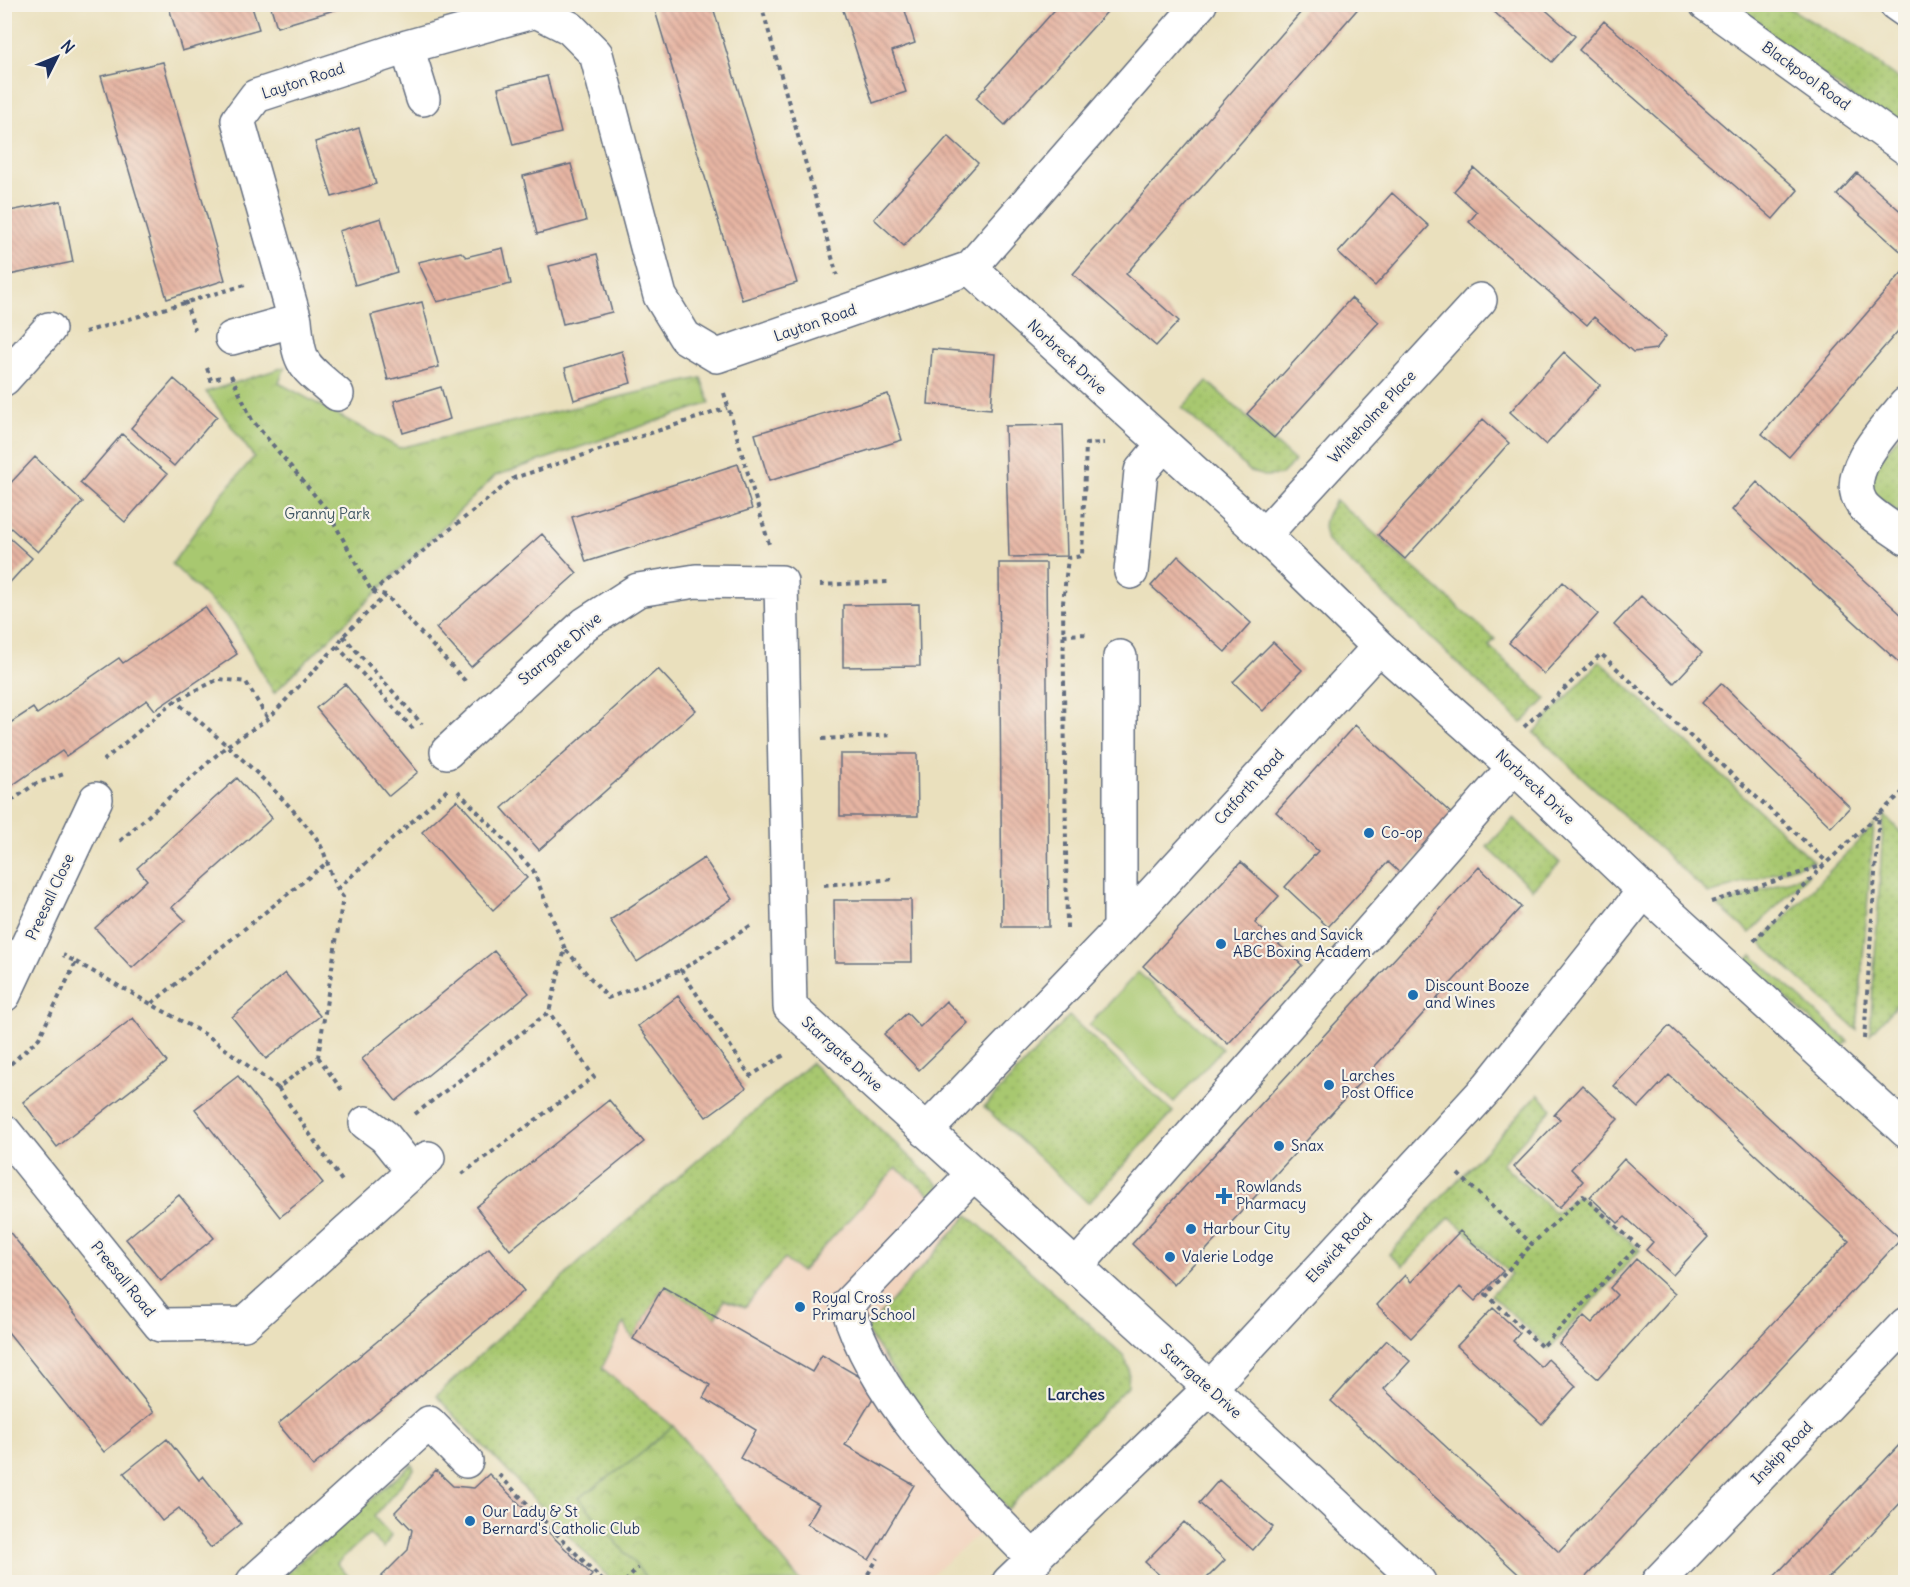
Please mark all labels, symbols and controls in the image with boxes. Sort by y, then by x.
north arrow [27,27,87,87]
text: N [57,36,79,58]
street label: Blackpool Road [1758,37,1854,114]
street label: Layton Road [259,58,347,103]
street label: Layton Road [771,299,859,346]
street label: Norbreck Drive [1024,315,1111,398]
street label: Whiteholme Place [1324,366,1420,467]
park label: Granny Park [284,504,370,523]
street label: Starrgate Drive [514,608,605,689]
street label: Catforth Road [1210,745,1288,828]
street label: Norbreck Drive [1492,745,1579,828]
place label: Co-op [1381,823,1423,842]
marker: Co-op [1362,826,1376,840]
street label: Preesall Close [21,851,78,943]
place label: Larches and Savick ABC Boxing Academ [1233,925,1371,961]
marker: Larches and Savick ABC Boxing Academ [1214,937,1228,951]
place label: Discount Booze and Wines [1425,976,1529,1012]
marker: Discount Booze and Wines [1406,988,1420,1002]
street label: Starrgate Drive [798,1012,887,1095]
place label: Larches Post Office [1341,1066,1414,1102]
marker: Larches Post Office [1322,1078,1336,1092]
place label: Snax [1291,1136,1325,1155]
marker: Snax [1272,1139,1286,1153]
place label: Rowlands Pharmacy [1236,1177,1306,1213]
marker: Rowlands Pharmacy [1217,1189,1231,1203]
street label: Elswick Road [1302,1209,1376,1286]
place label: Harbour City [1203,1219,1290,1238]
marker: Harbour City [1184,1222,1198,1236]
street label: Preesall Road [87,1237,160,1320]
place label: Valerie Lodge [1182,1247,1274,1266]
marker: Valerie Lodge [1163,1250,1177,1264]
place label: Royal Cross Primary School [812,1288,915,1324]
marker: Royal Cross Primary School [793,1300,807,1314]
street label: Starrgate Drive [1157,1339,1246,1422]
district label: Larches [1047,1384,1105,1404]
street label: Inskip Road [1747,1417,1816,1488]
place label: Our Lady & St Bernard's Catholic Club [482,1502,640,1538]
marker: Our Lady & St Bernard's Catholic Club [463,1514,477,1528]

